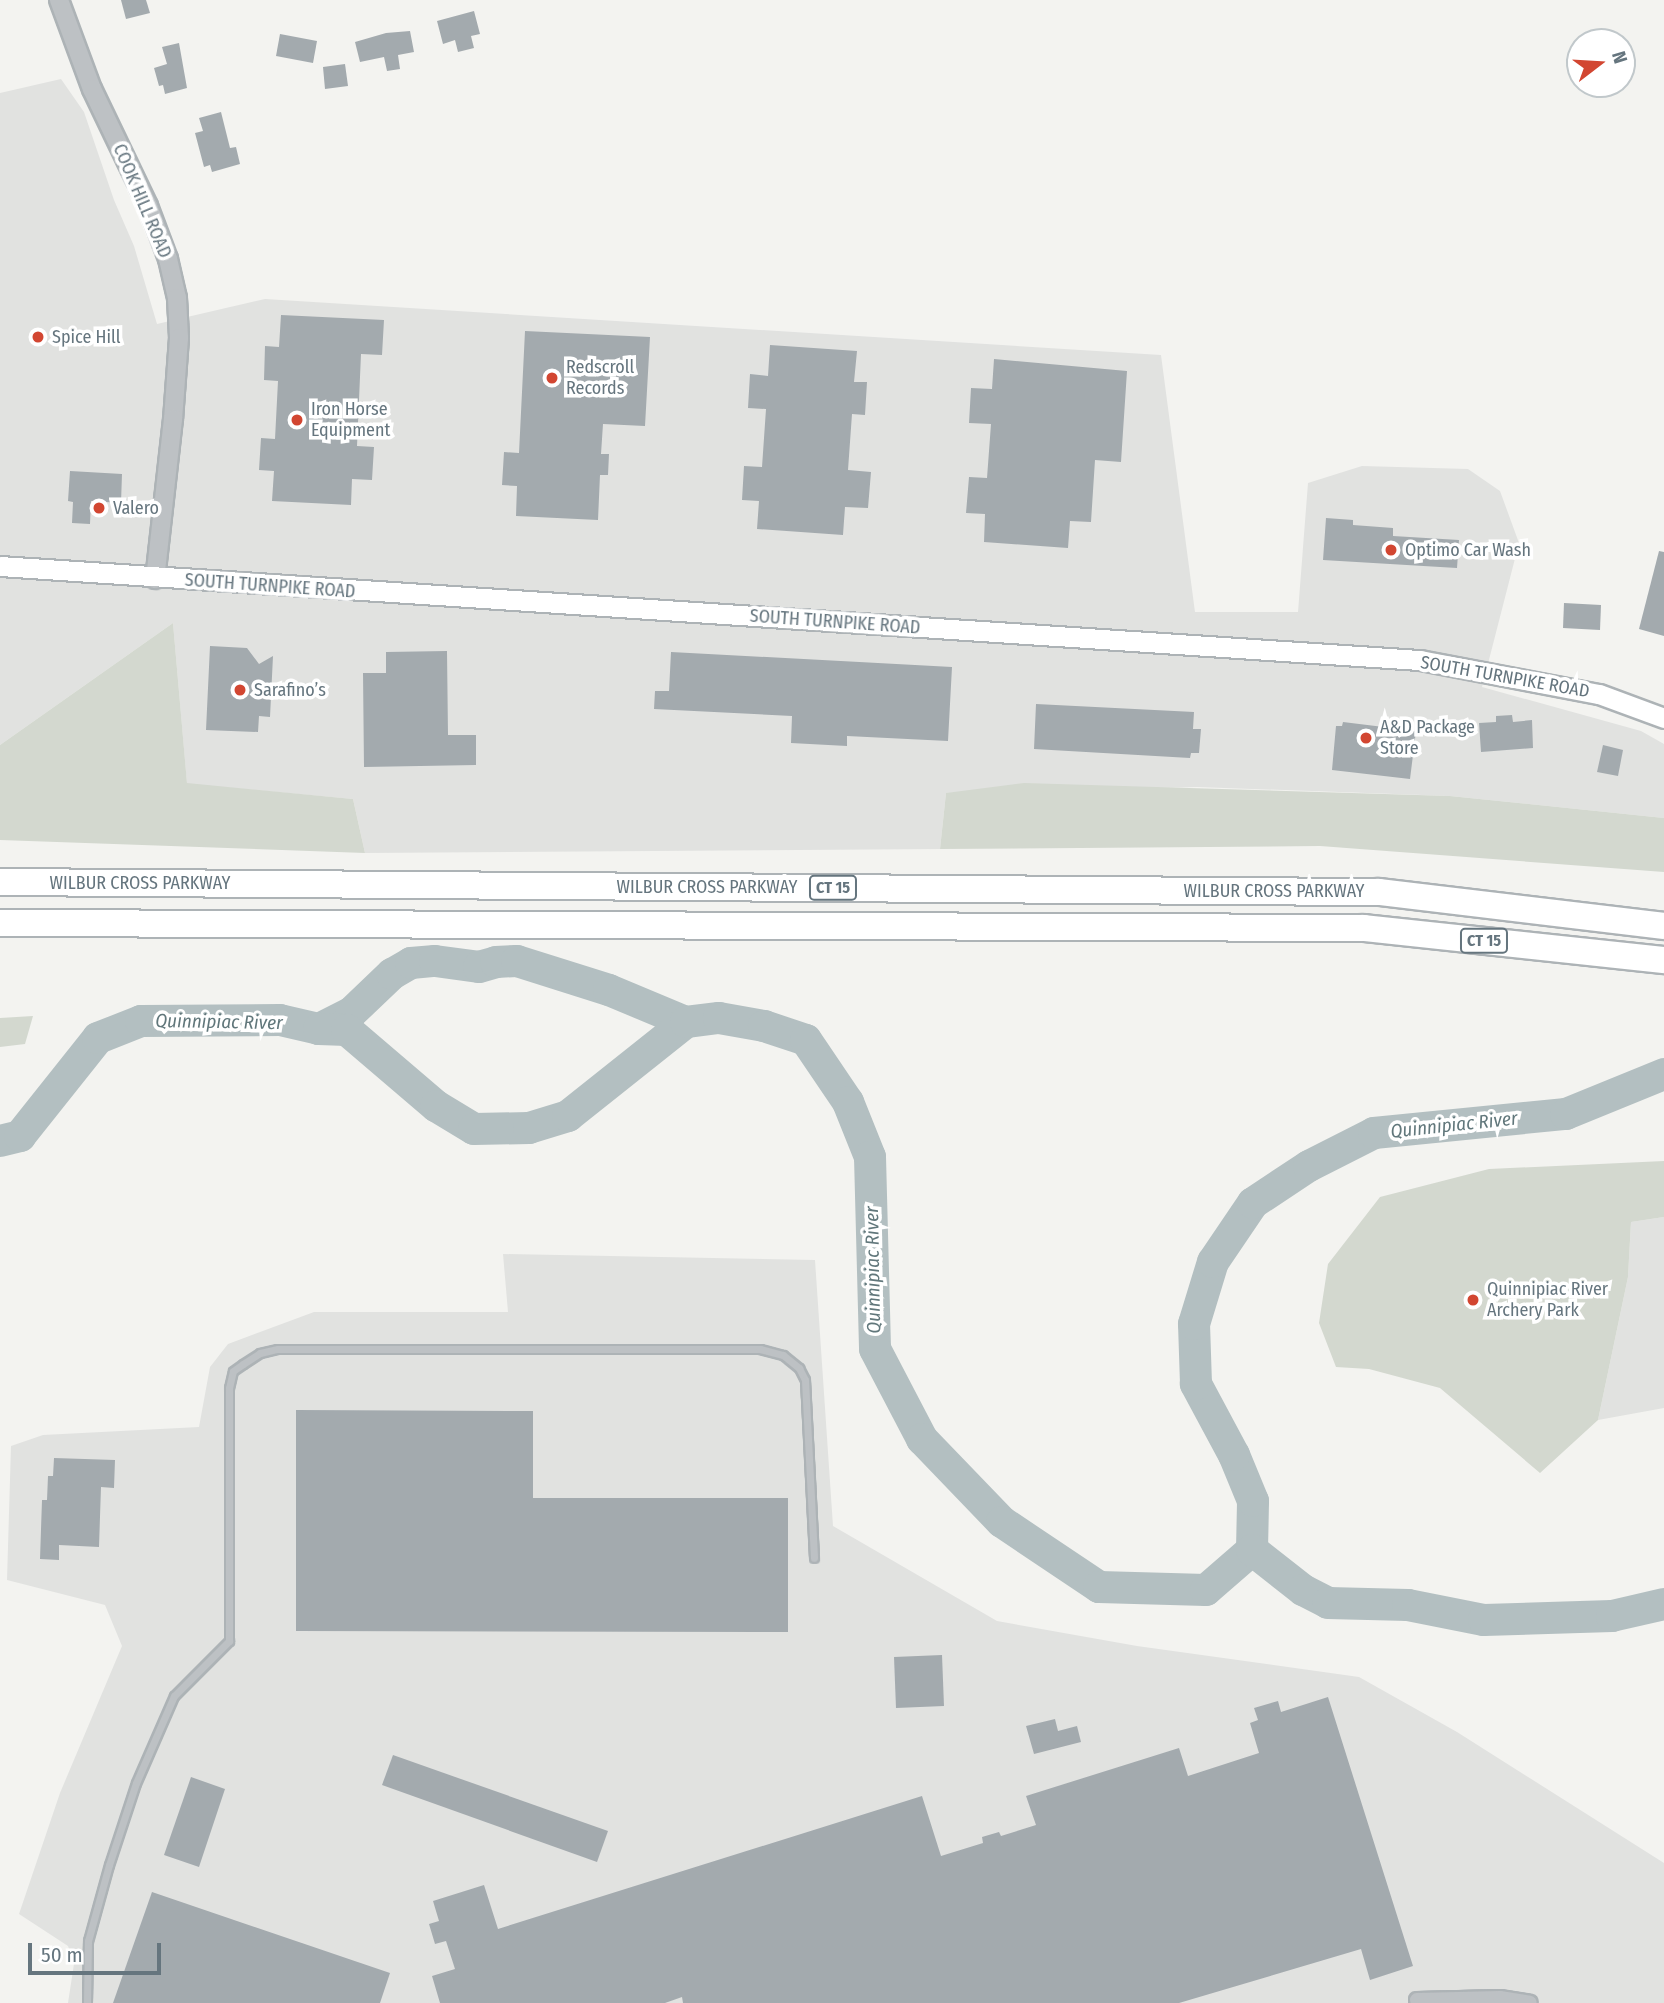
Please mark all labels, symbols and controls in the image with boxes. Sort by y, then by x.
north arrow [1566,28,1636,98]
text: N [1607,48,1632,66]
street label: COOK HILL ROAD [108,141,176,261]
place label: Spice Hill [52,326,120,348]
marker: Spice Hill [30,329,46,345]
place label: Redscroll Records [566,357,634,400]
marker: Redscroll Records [544,370,560,386]
place label: Iron Horse Equipment [311,399,390,442]
marker: Iron Horse Equipment [289,412,305,428]
place label: Valero [113,497,159,519]
marker: Valero [91,500,107,516]
place label: Optimo Car Wash [1405,539,1531,561]
marker: Optimo Car Wash [1383,542,1399,558]
street label: SOUTH TURNPIKE ROAD [184,569,356,603]
street label: SOUTH TURNPIKE ROAD [749,605,921,639]
street label: SOUTH TURNPIKE ROAD [1419,652,1591,702]
place label: Sarafino’s [254,679,326,701]
marker: Sarafino’s [232,682,248,698]
place label: A&D Package Store [1380,717,1475,760]
marker: A&D Package Store [1358,730,1374,746]
street label: WILBUR CROSS PARKWAY [50,872,230,894]
street label: WILBUR CROSS PARKWAY [617,876,797,898]
road number: CT 15 [808,876,858,900]
street label: WILBUR CROSS PARKWAY [1184,880,1364,902]
road number: CT 15 [1460,928,1508,953]
water label: Quinnipiac River [155,1009,283,1035]
water label: Quinnipiac River [1390,1107,1518,1143]
water label: Quinnipiac River [860,1206,886,1334]
place label: Quinnipiac River Archery Park [1487,1279,1608,1322]
marker: Quinnipiac River Archery Park [1465,1292,1481,1308]
scale bar [32,1930,164,1974]
text: 50 m [41,1942,83,1968]

